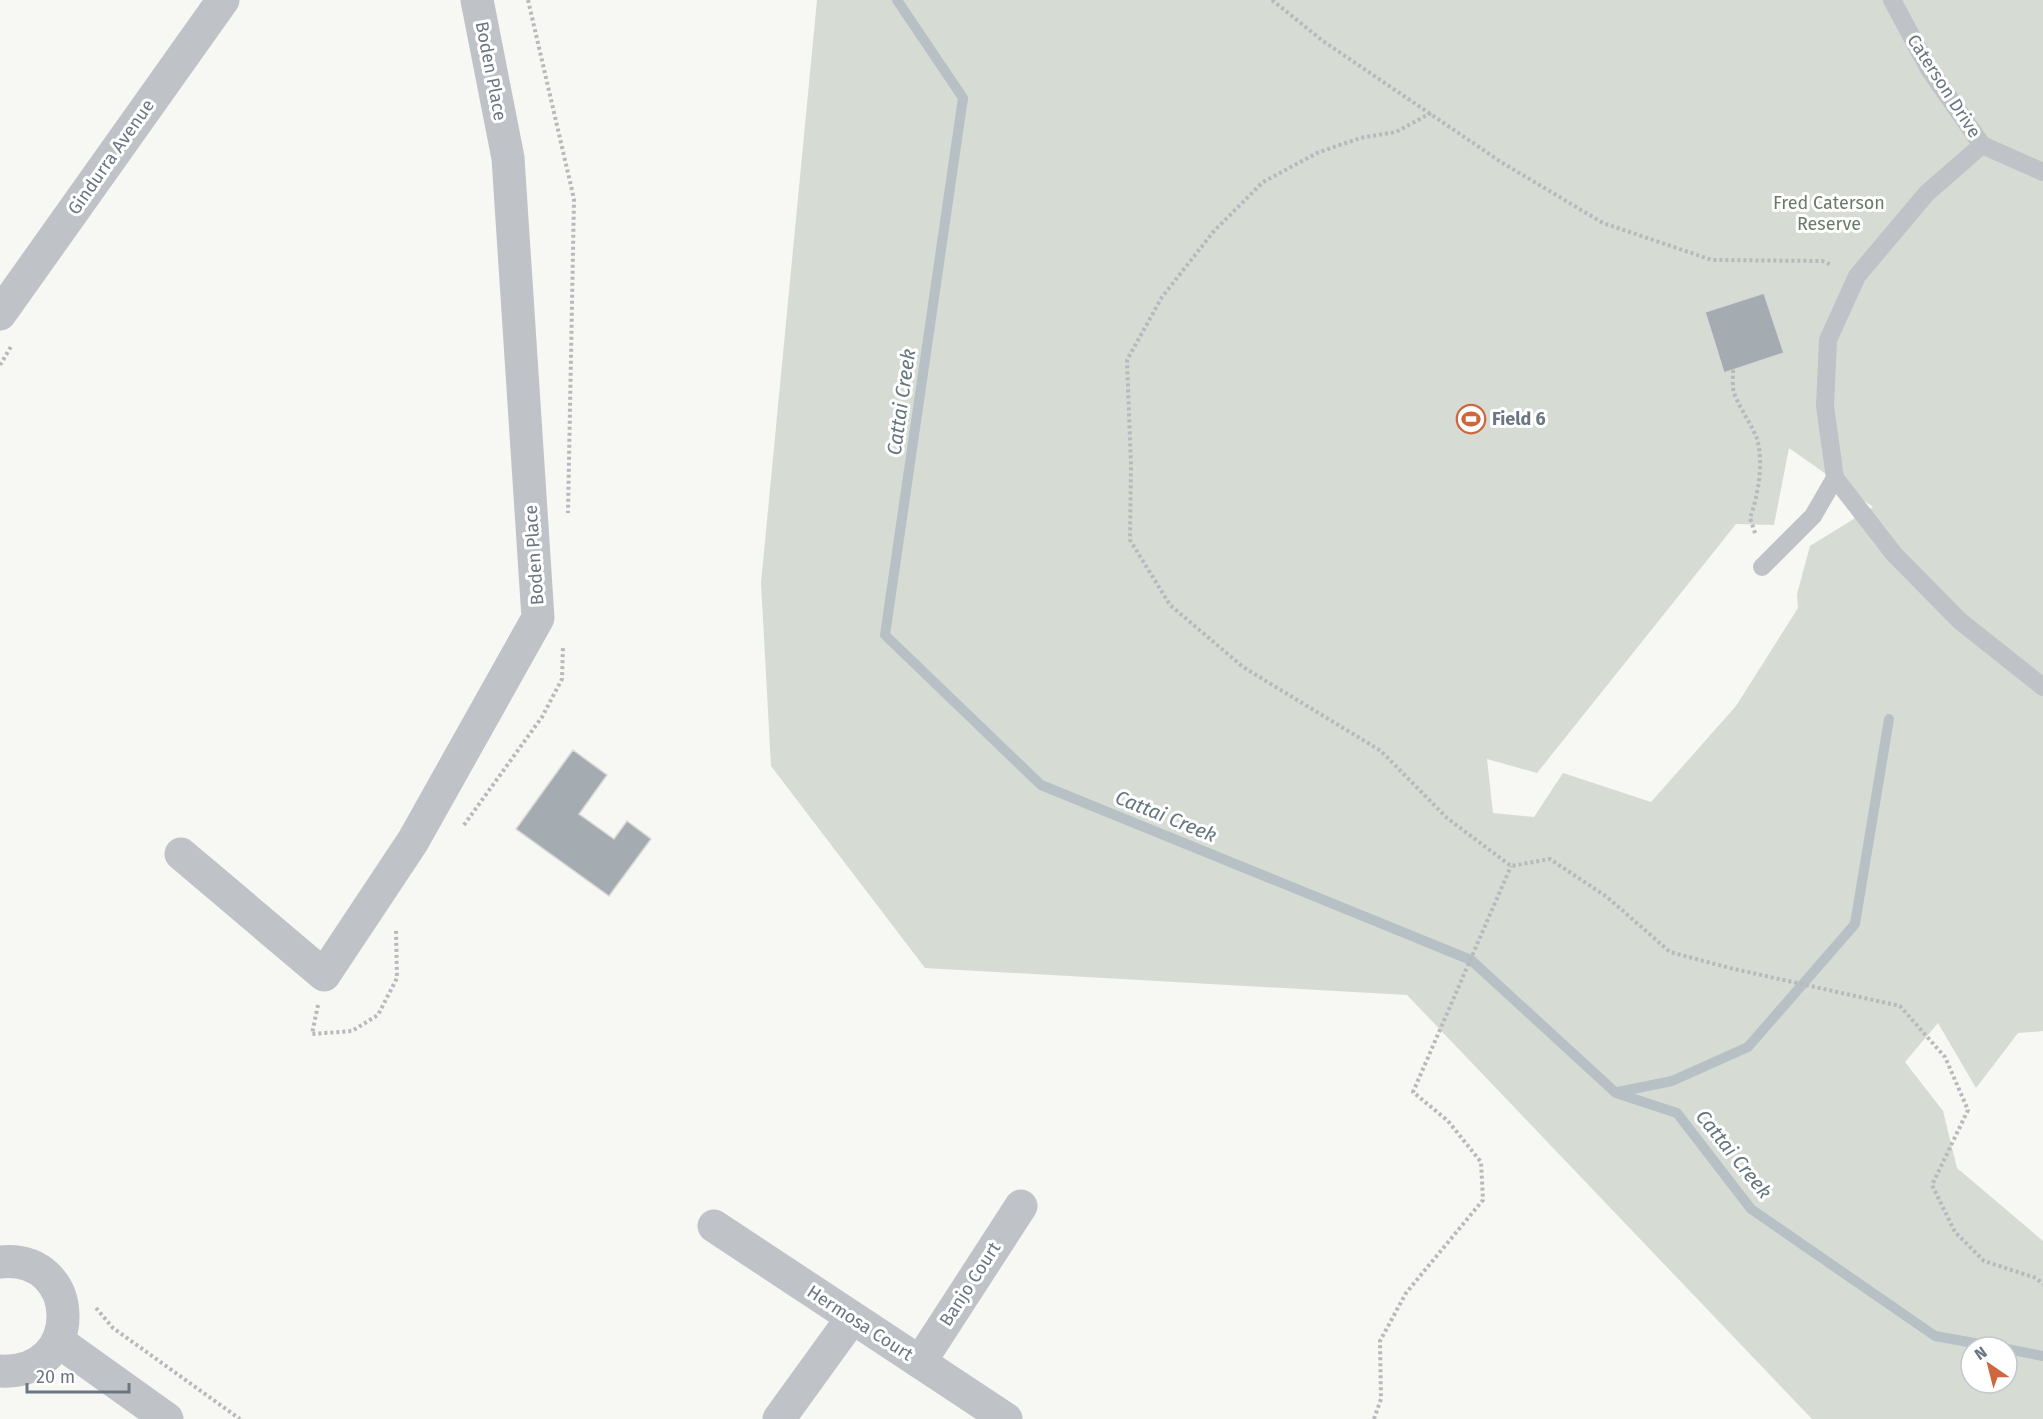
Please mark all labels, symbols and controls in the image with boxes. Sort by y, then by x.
street label: Boden Place [471,19,511,123]
street label: Caterson Drive [1902,30,1986,142]
street label: Gindurra Avenue [63,95,159,219]
park label: Fred Caterson Reserve [1773,192,1885,235]
water label: Cattai Creek [882,347,920,457]
sports icon: Field 6 [1455,403,1487,435]
place label: Field 6 [1492,408,1546,430]
street label: Boden Place [520,504,548,606]
water label: Cattai Creek [1112,785,1220,847]
water label: Cattai Creek [1691,1105,1777,1203]
street label: Banjo Court [935,1237,1006,1330]
street label: Hermosa Court [803,1281,918,1366]
north arrow [1959,1335,2019,1395]
text: N [1971,1342,1990,1364]
scale bar [27,1356,129,1394]
text: 20 m [36,1366,75,1388]

